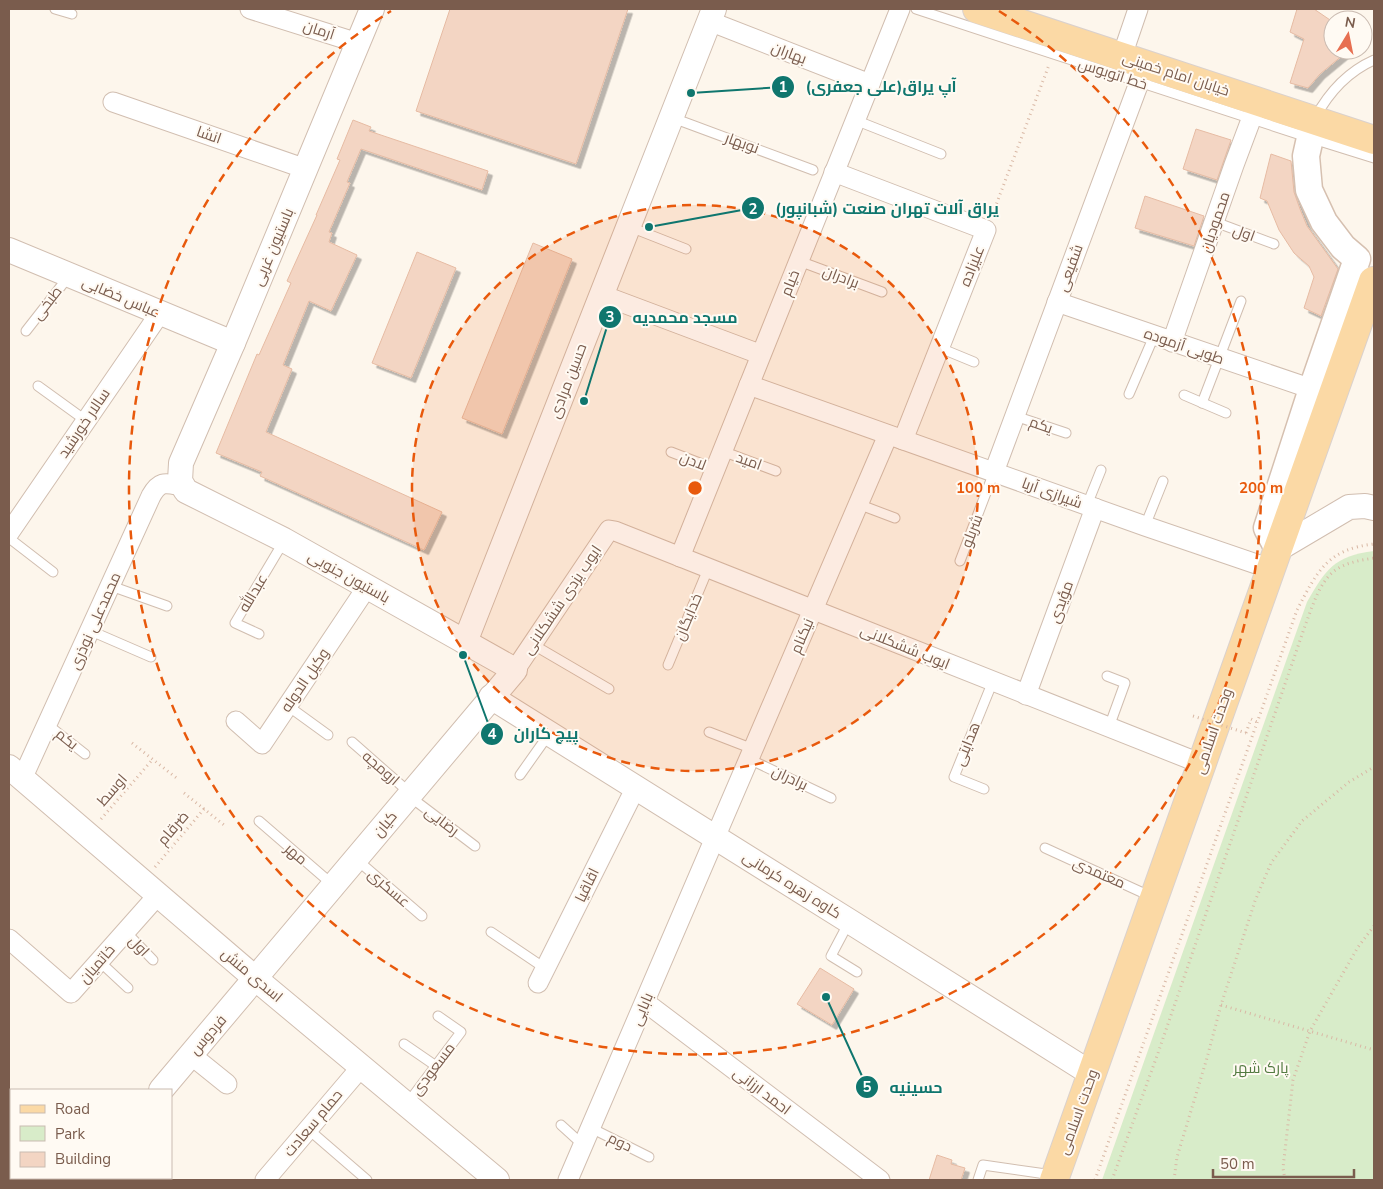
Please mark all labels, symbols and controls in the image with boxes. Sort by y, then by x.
north arrow [1323,10,1373,60]
text: N [1343,12,1357,33]
street label: آرمان [301,16,337,44]
street label: بهاران [768,37,810,69]
street label: خیابان امام خمینی [1120,47,1232,101]
street label: خط اتوبوس [1076,53,1150,95]
callout: آپ یراق(علی جعفری) [770,71,966,102]
text: آپ یراق(علی جعفری) [805,76,957,98]
text: 1 [778,77,788,97]
street label: انشا [194,121,224,149]
street label: نوبهار [721,127,762,158]
street label: محمودیان [1195,189,1235,255]
callout: یراق آلات تهران صنعت (شبانپور) [741,193,1009,224]
text: یراق آلات تهران صنعت (شبانپور) [775,198,999,220]
text: 2 [748,199,758,219]
street label: باستیون غربی [248,205,298,289]
street label: اول [1230,220,1258,246]
street label: شفیعی [1052,241,1088,295]
street label: علیزاده [955,243,989,289]
street label: برادران [820,261,862,293]
street label: خیام [776,267,804,299]
street label: عباس خضابی [79,272,163,322]
street label: طبخی [27,282,67,324]
callout: مسجد محمدیه [598,302,748,333]
text: 3 [605,307,615,327]
text: مسجد محمدیه [632,307,738,329]
street label: طوبی آزموده [1141,323,1227,369]
street label: حسین مرادی [545,341,591,421]
street label: سالار خورشید [53,384,115,462]
street label: یکم [1027,412,1055,438]
street label: لادن [677,447,709,475]
street label: امید [733,447,765,475]
street label: شیرازی آریا [1019,473,1085,513]
text: 100 m [956,478,1000,498]
text: 200 m [1239,478,1283,498]
centre of rings [686,479,704,497]
street label: شربلو [957,512,987,550]
street label: ایوب یزدی ششکلانی [518,541,606,659]
street label: باستیون جنوبی [304,546,394,608]
street label: محمدعلی نوذری [65,569,125,673]
street label: عبدالله [234,570,272,616]
street label: مؤیدی [1044,578,1078,626]
street label: خدایگان [669,590,707,644]
street label: نیکنام [786,615,818,657]
street label: ایوب ششکلانی [857,620,953,674]
street label: وکیل الدوله [276,644,334,716]
street label: وحدت اسلامی [1189,685,1237,777]
callout: پیچ کاران [479,718,589,749]
street label: هدایتی [949,719,985,769]
text: پیچ کاران [514,723,578,745]
street label: یکم [51,724,83,754]
text: 4 [487,724,497,744]
street label: ارومچه [358,746,404,790]
street label: برادران [769,761,811,795]
street label: اوسط [92,770,132,810]
street label: رضایی [421,802,463,840]
street label: ضرقام [153,807,193,849]
street label: کیان [368,807,402,841]
street label: مهر [280,838,312,869]
street label: کاوه زهره کرمانی [739,847,845,923]
street label: معتمدی [1070,853,1128,893]
street label: عسکری [364,864,414,912]
street label: اقاقیا [570,865,604,905]
street label: اول [124,931,154,961]
street label: خاتمیان [74,940,120,988]
street label: اسدی منش [217,943,287,1007]
street label: بابایی [626,989,658,1029]
street label: فردوس [185,1011,231,1059]
street label: مسعودی [407,1038,459,1100]
park label: پارک شهر [1233,1058,1288,1078]
street label: احمد ارزانی [729,1063,795,1119]
street label: وحدت اسلامی [1053,1066,1103,1158]
callout: حسینیه [855,1072,953,1103]
text: 5 [862,1077,872,1097]
text: حسینیه [889,1077,943,1099]
street label: حمام سعادت [279,1085,347,1161]
legend [10,1089,172,1179]
text: Road [55,1099,90,1119]
text: Park [55,1124,85,1144]
street label: دوم [604,1128,636,1156]
scale bar [1213,1146,1354,1178]
text: Building [55,1149,111,1169]
text: 50 m [1220,1154,1255,1174]

